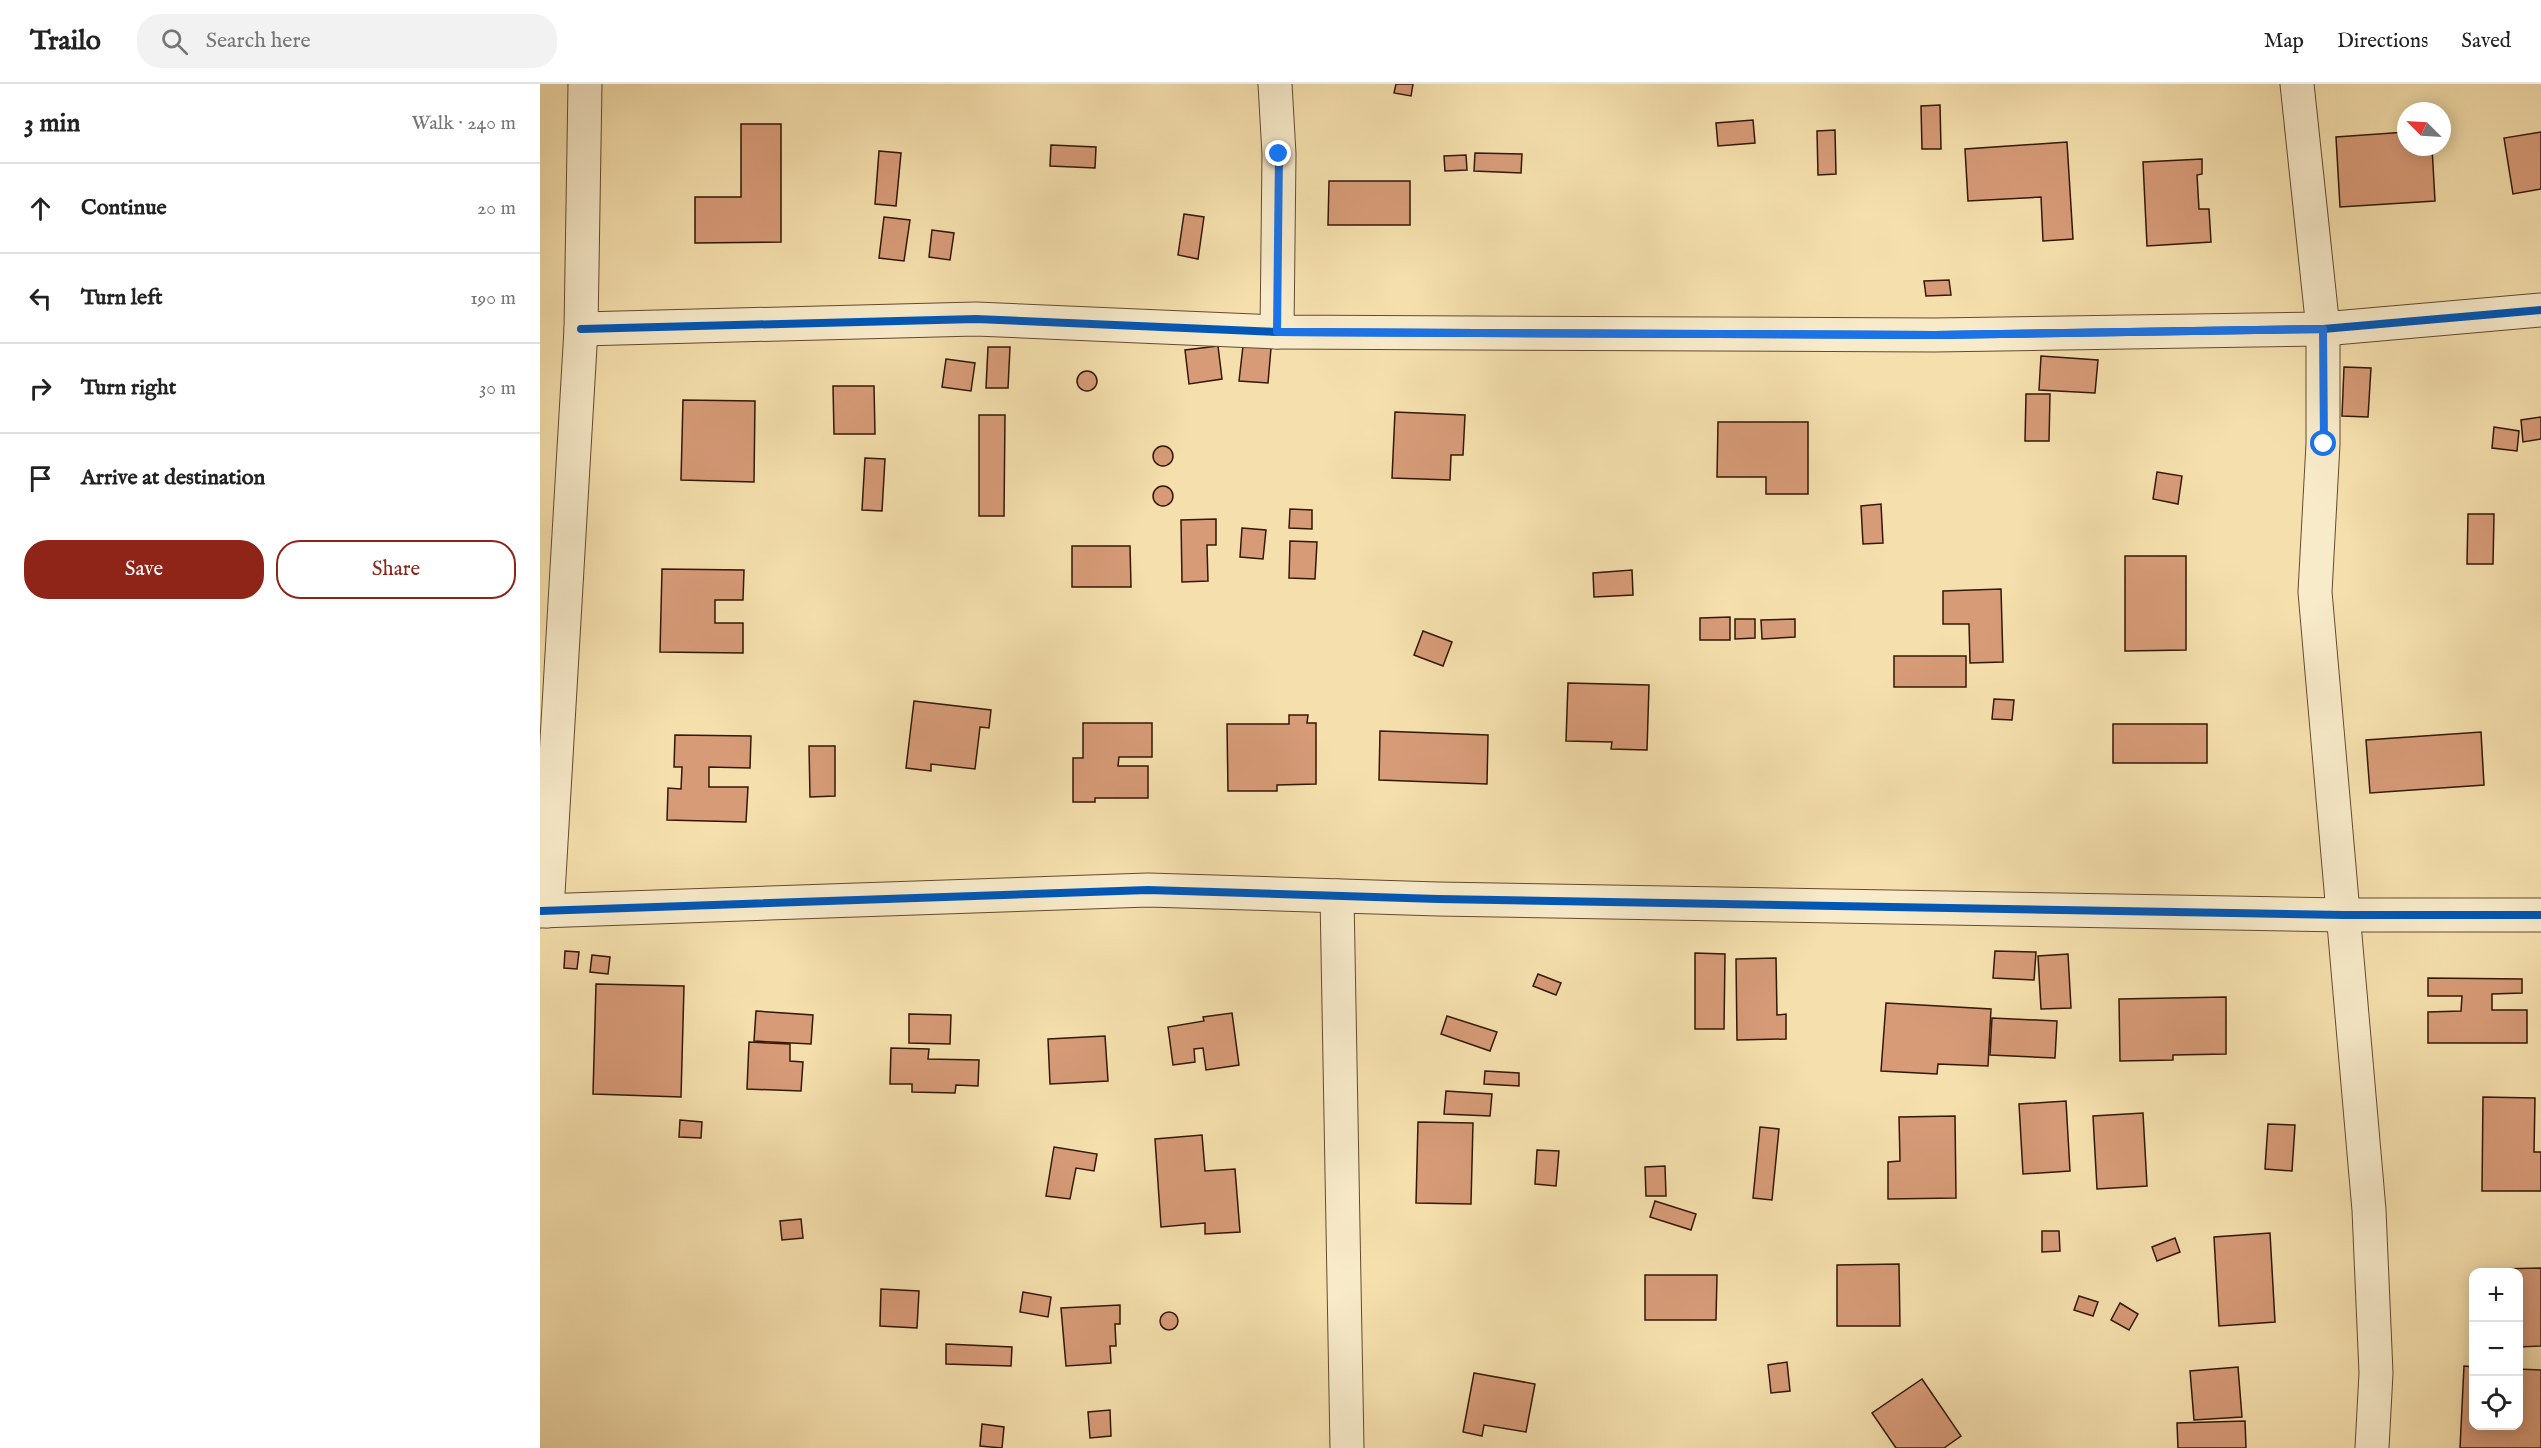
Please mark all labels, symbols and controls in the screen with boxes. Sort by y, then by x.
search box [137,14,557,68]
text: Trailo [30,24,101,59]
icon: search [158,25,191,58]
text: Search here [206,27,311,55]
text: Map [2264,28,2304,55]
text: Directions [2337,28,2428,55]
text: Saved [2461,28,2511,55]
north arrow [2397,102,2451,156]
text: 3 min [24,107,80,140]
text: Walk · 240 m [411,111,516,136]
route end [1265,140,1291,166]
icon: ahead [24,192,57,225]
text: Continue [81,194,167,222]
text: 20 m [477,196,516,221]
icon: left [24,282,57,315]
text: Turn left [81,284,163,312]
text: 190 m [470,286,516,311]
icon: right [24,372,57,405]
text: Turn right [81,374,176,402]
text: 30 m [479,376,516,401]
route start [2310,430,2336,456]
icon: arrive [24,462,57,495]
text: Arrive at destination [81,464,265,492]
button: Save [24,540,264,599]
button: Share [276,540,516,599]
map controls [2469,1268,2523,1430]
button: + [2469,1268,2523,1322]
button: − [2469,1322,2523,1376]
button: locate [2469,1376,2523,1430]

